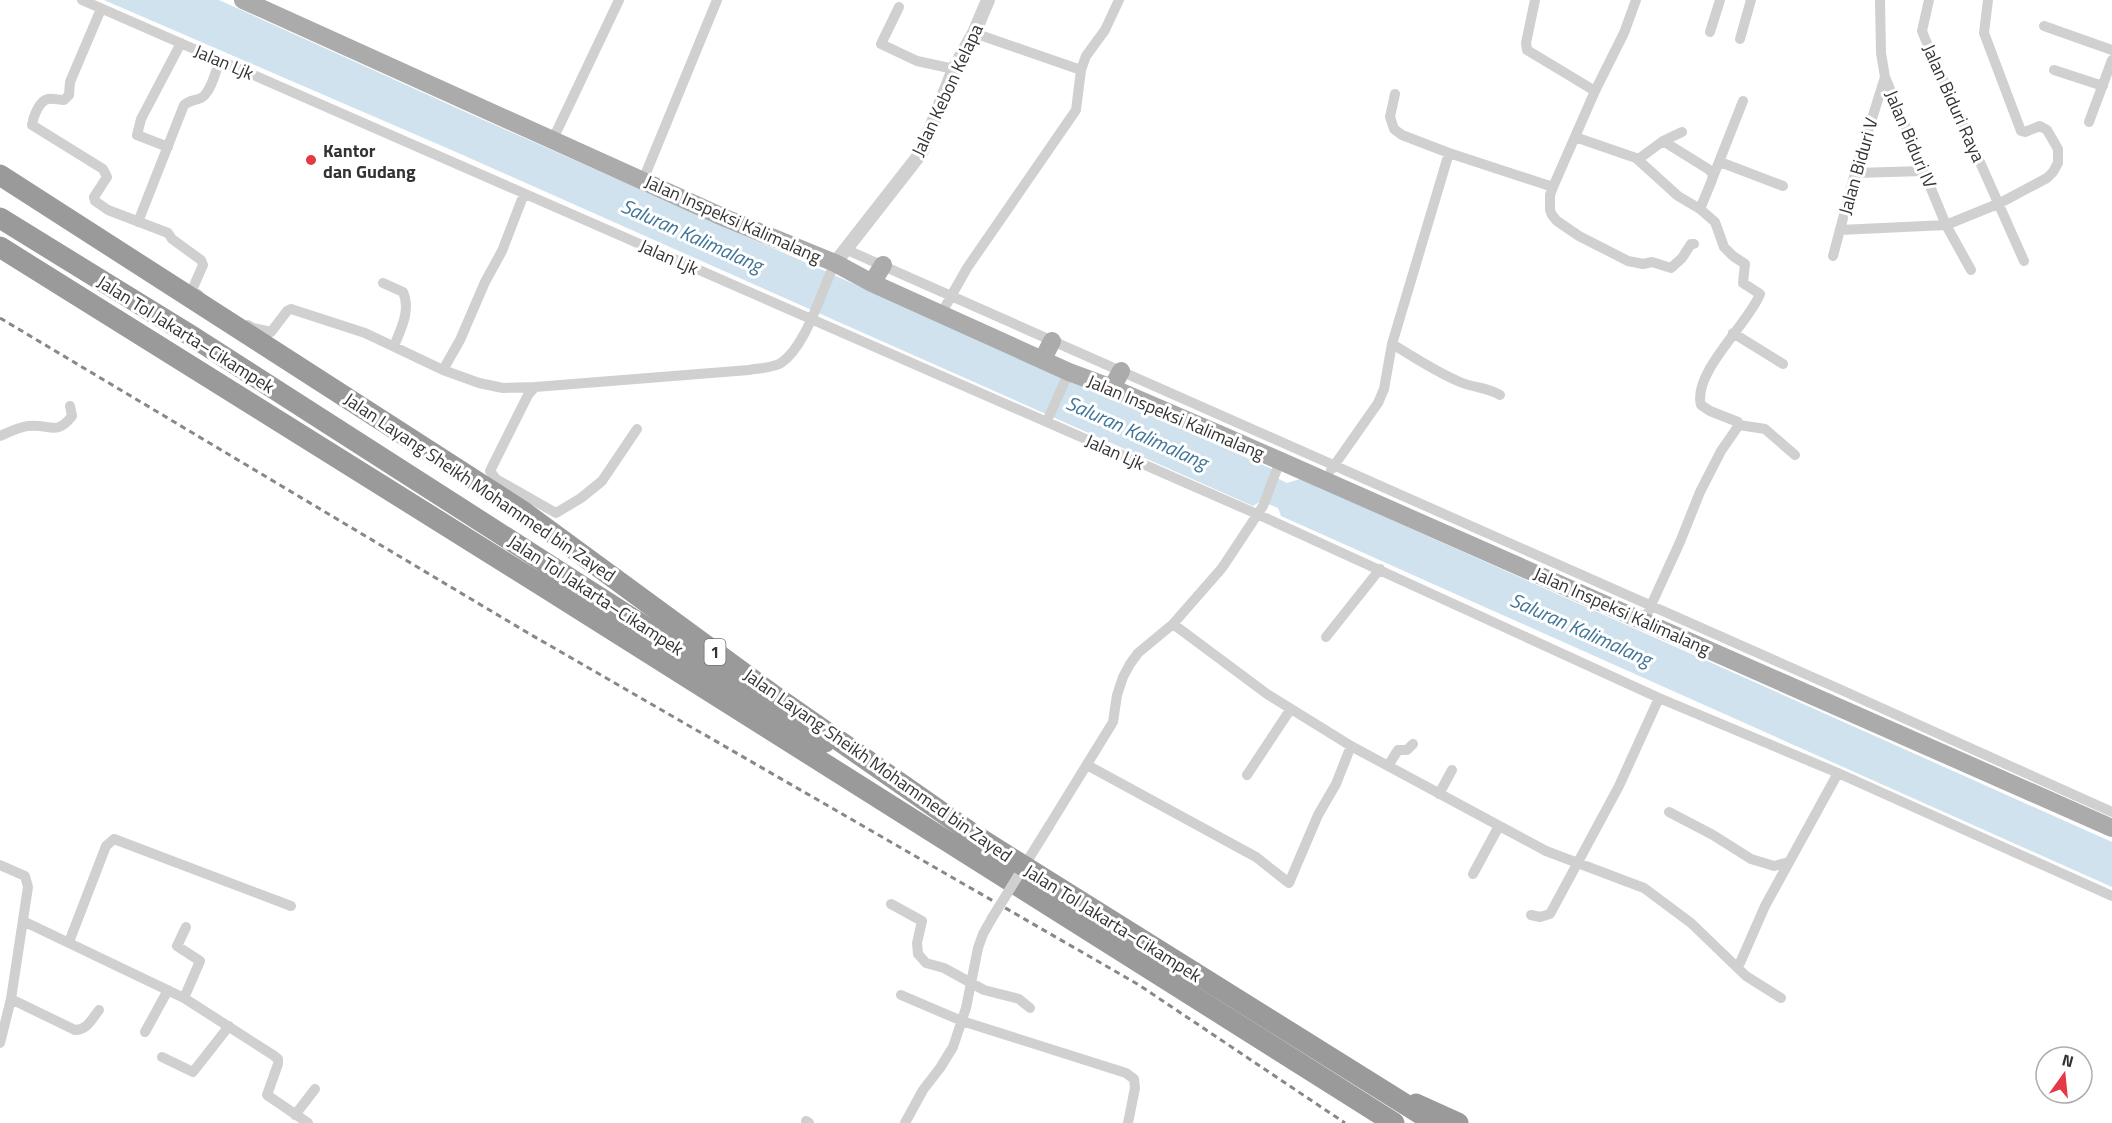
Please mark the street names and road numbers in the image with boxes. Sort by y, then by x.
street label: Jalan Kebon Kelapa [904,19,990,161]
street label: Jalan Ljk [190,37,258,87]
street label: Jalan Biduri Raya [1916,40,1992,166]
street label: Jalan Biduri IV [1878,86,1944,193]
street label: Jalan Biduri V [1831,114,1885,218]
street label: Jalan Inspeksi Kalimalang [641,168,825,270]
street label: Jalan Ljk [635,232,703,282]
street label: Jalan Tol Jakarta–Cikampek [92,268,280,400]
street label: Jalan Inspeksi Kalimalang [1083,367,1269,467]
street label: Jalan Layang Sheikh Mohammed bin Zayed [339,386,621,588]
street label: Jalan Ljk [1081,427,1149,477]
street label: Jalan Tol Jakarta–Cikampek [503,528,690,662]
street label: Jalan Inspeksi Kalimalang [1530,560,1714,662]
road number: 1 [704,639,726,665]
street label: Jalan Layang Sheikh Mohammed bin Zayed [738,661,1018,869]
street label: Jalan Tol Jakarta–Cikampek [1019,857,1207,989]

